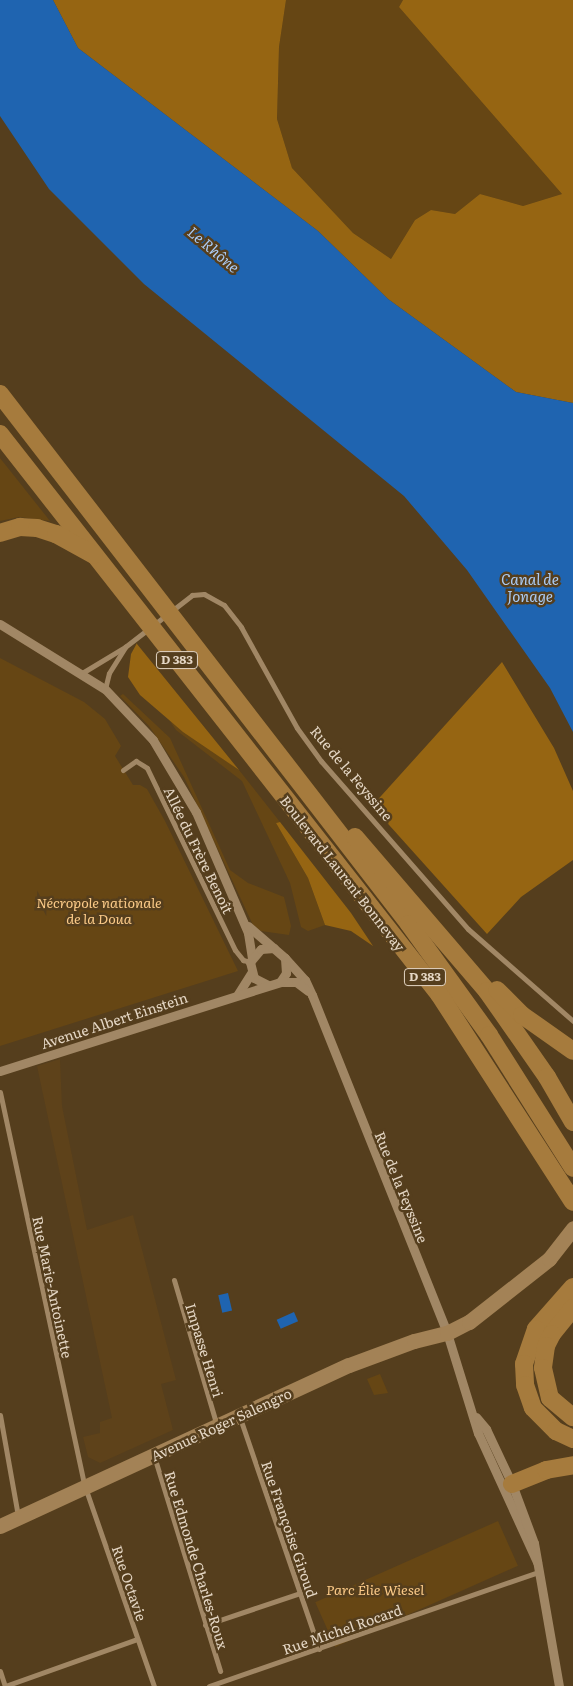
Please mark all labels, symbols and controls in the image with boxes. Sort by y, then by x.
water label: Le Rhône [185,222,243,276]
water label: Canal de Jonage [501,569,559,604]
road number: D 383 [156,650,198,670]
street label: Rue de la Feyssine [307,722,397,824]
street label: Allée du Frère Benoît [161,784,237,916]
street label: Boulevard Laurent Bonnevay [277,792,409,954]
park label: Nécropole nationale de la Doua [36,894,162,926]
road number: D 383 [404,968,446,986]
street label: Avenue Albert Einstein [38,988,190,1052]
street label: Rue de la Feyssine [372,1129,432,1245]
street label: Rue Marie-Antoinette [30,1214,76,1360]
street label: Impasse Henri [183,1301,227,1399]
street label: Avenue Roger Salengro [148,1384,294,1464]
street label: Rue Françoise Giroud [259,1458,321,1600]
street label: Rue Edmonde Charles-Roux [162,1469,232,1651]
street label: Rue Octavie [109,1543,151,1623]
park label: Parc Élie Wiesel [326,1581,424,1597]
street label: Rue Michel Rocard [280,1601,404,1657]

